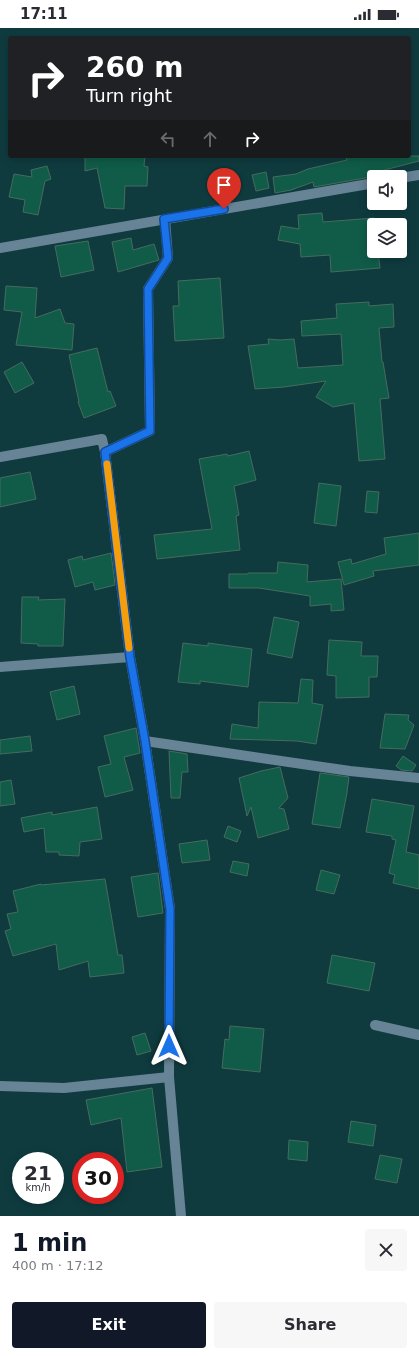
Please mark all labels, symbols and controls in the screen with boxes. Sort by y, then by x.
text: 17:11 [20,5,68,23]
text: 260 m [86,51,183,84]
icon: right [20,52,72,104]
text: Turn right [86,85,172,106]
icon: left [157,128,179,150]
icon: ahead [199,128,221,150]
icon: right [241,128,263,150]
pin [207,168,241,209]
map controls [367,170,407,258]
button: sound [367,170,407,210]
icon: arrive [213,174,235,196]
button: layers [367,218,407,258]
position arrow [148,1025,190,1067]
speed limit sign: 30 [72,1152,124,1204]
text: 21 [24,1161,52,1185]
text: km/h [25,1182,51,1193]
text: 1 min [12,1229,87,1257]
button: close [365,1229,407,1271]
text: 400 m · 17:12 [12,1258,103,1273]
button: Exit [12,1302,206,1348]
button: Share [214,1302,407,1348]

